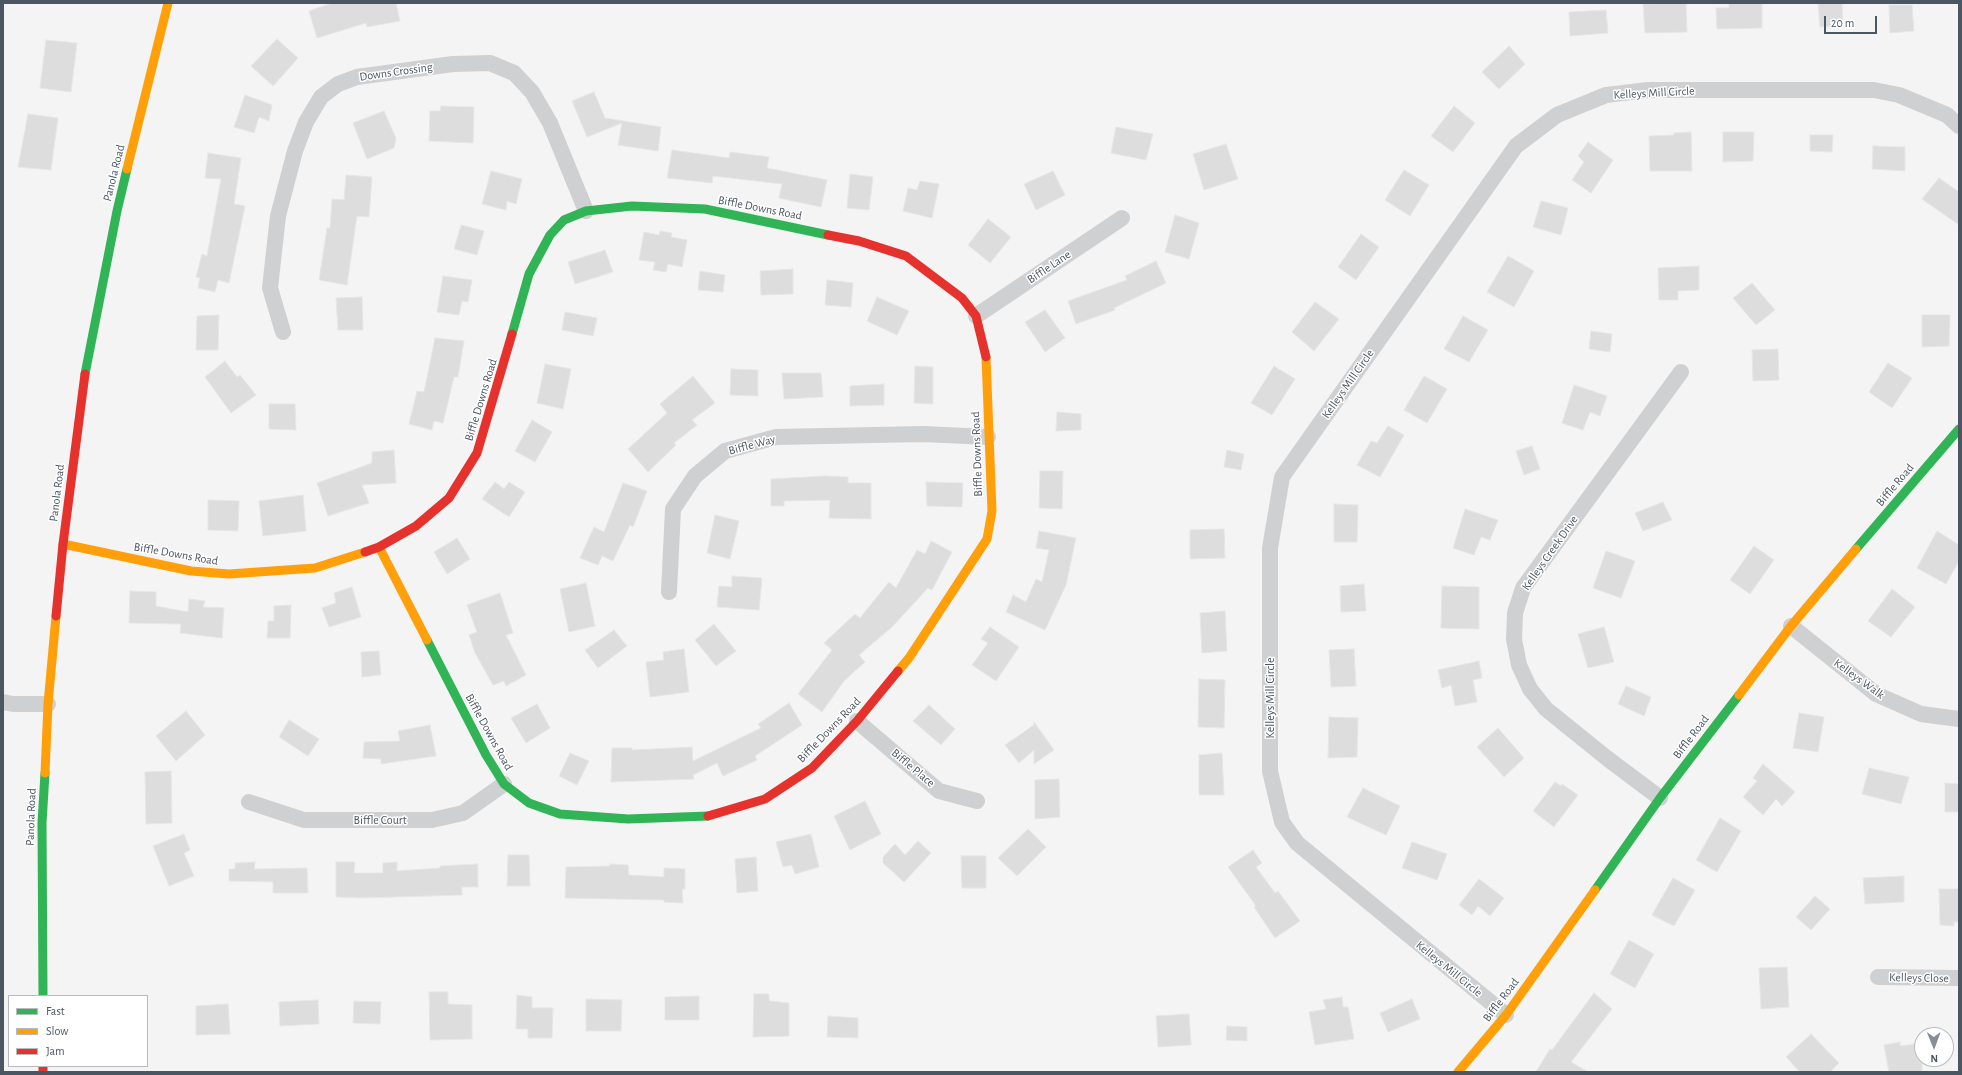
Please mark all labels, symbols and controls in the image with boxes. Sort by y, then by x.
scale bar [1826,8,1879,34]
text: 20 m [1831,17,1854,29]
street label: Downs Crossing [358,60,434,84]
street label: Kelleys Mill Circle [1613,84,1695,102]
street label: Panola Road [100,143,128,203]
street label: Biffle Downs Road [717,193,803,223]
street label: Biffle Lane [1024,247,1074,287]
street label: Kelleys Mill Circle [1319,347,1377,421]
street label: Biffle Downs Road [462,357,500,443]
street label: Biffle Downs Road [968,411,986,497]
street label: Biffle Way [727,432,777,458]
street label: Biffle Road [1873,461,1917,509]
street label: Panola Road [46,463,68,523]
street label: Kelleys Creek Drive [1519,513,1581,593]
street label: Biffle Downs Road [133,539,219,569]
street label: Kelleys Walk [1831,656,1887,702]
street label: Kelleys Mill Circle [1263,657,1277,739]
street label: Biffle Downs Road [462,691,516,773]
street label: Biffle Downs Road [794,694,864,766]
street label: Biffle Road [1670,712,1712,762]
street label: Biffle Place [888,746,938,790]
street label: Panola Road [23,788,39,846]
street label: Biffle Court [354,813,406,827]
street label: Kelleys Mill Circle [1413,938,1485,1000]
street label: Kelleys Close [1889,970,1949,986]
street label: Biffle Road [1480,975,1522,1025]
legend [8,995,148,1067]
text: Fast [46,1005,65,1017]
text: Slow [46,1025,68,1037]
north arrow [1914,1027,1954,1067]
text: Jam [46,1045,65,1057]
text: N [1930,1053,1938,1064]

